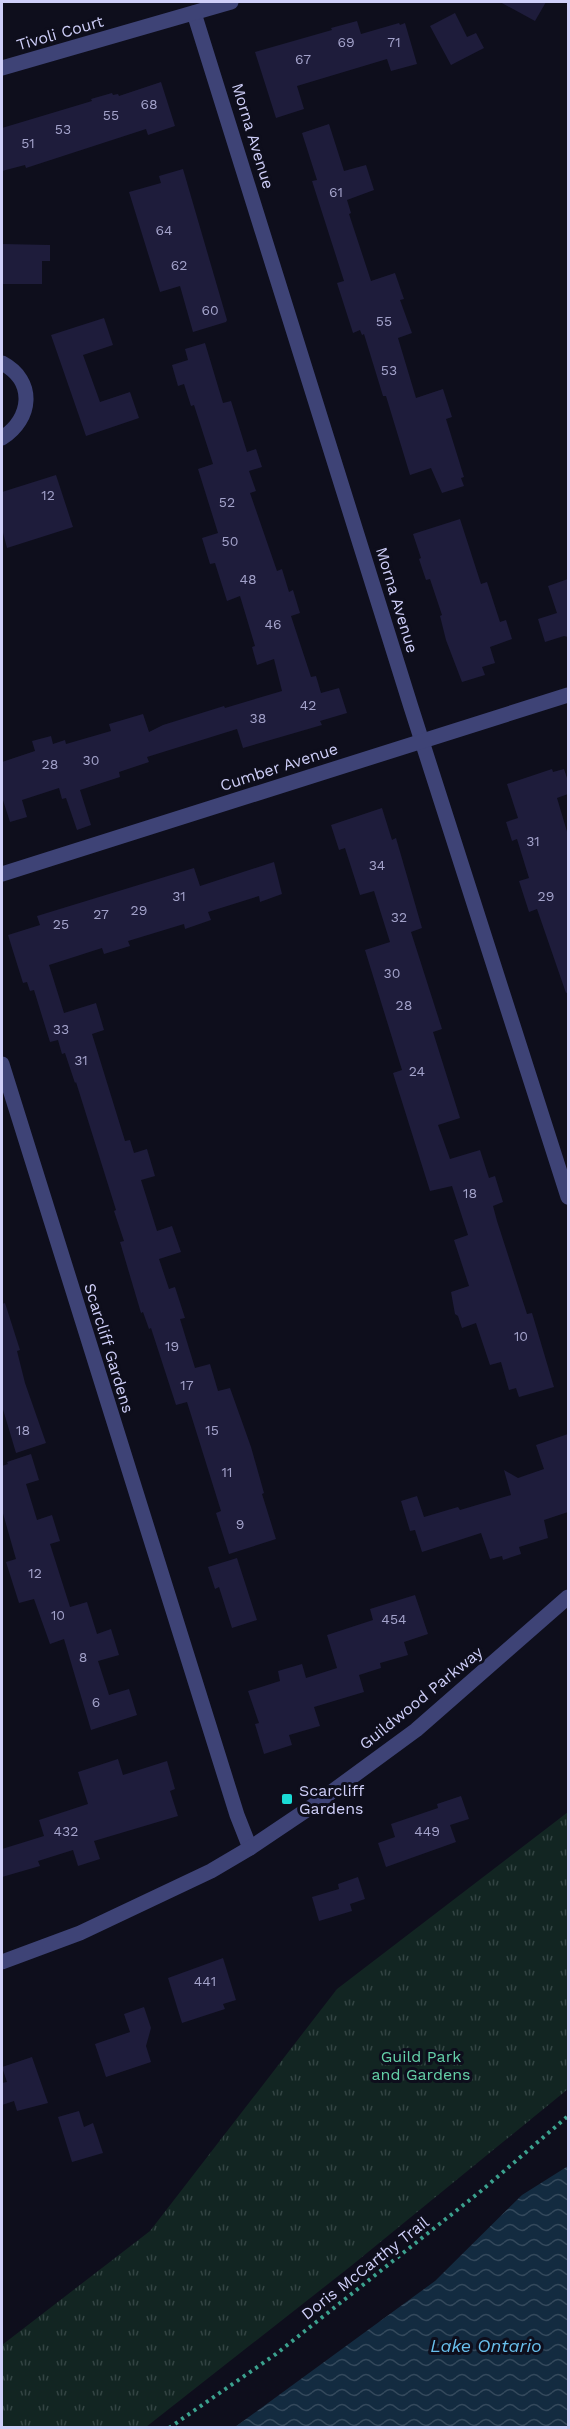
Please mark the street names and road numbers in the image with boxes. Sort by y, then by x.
street label: Tivoli Court [14,11,106,54]
street label: Morna Avenue [228,81,278,191]
street label: Morna Avenue [372,545,422,655]
street label: Cumber Avenue [218,739,340,795]
street label: Scarcliff Gardens [80,1281,138,1415]
street label: Guildwood Parkway [356,1642,487,1754]
street label: Doris McCarthy Trail [297,2212,433,2324]

